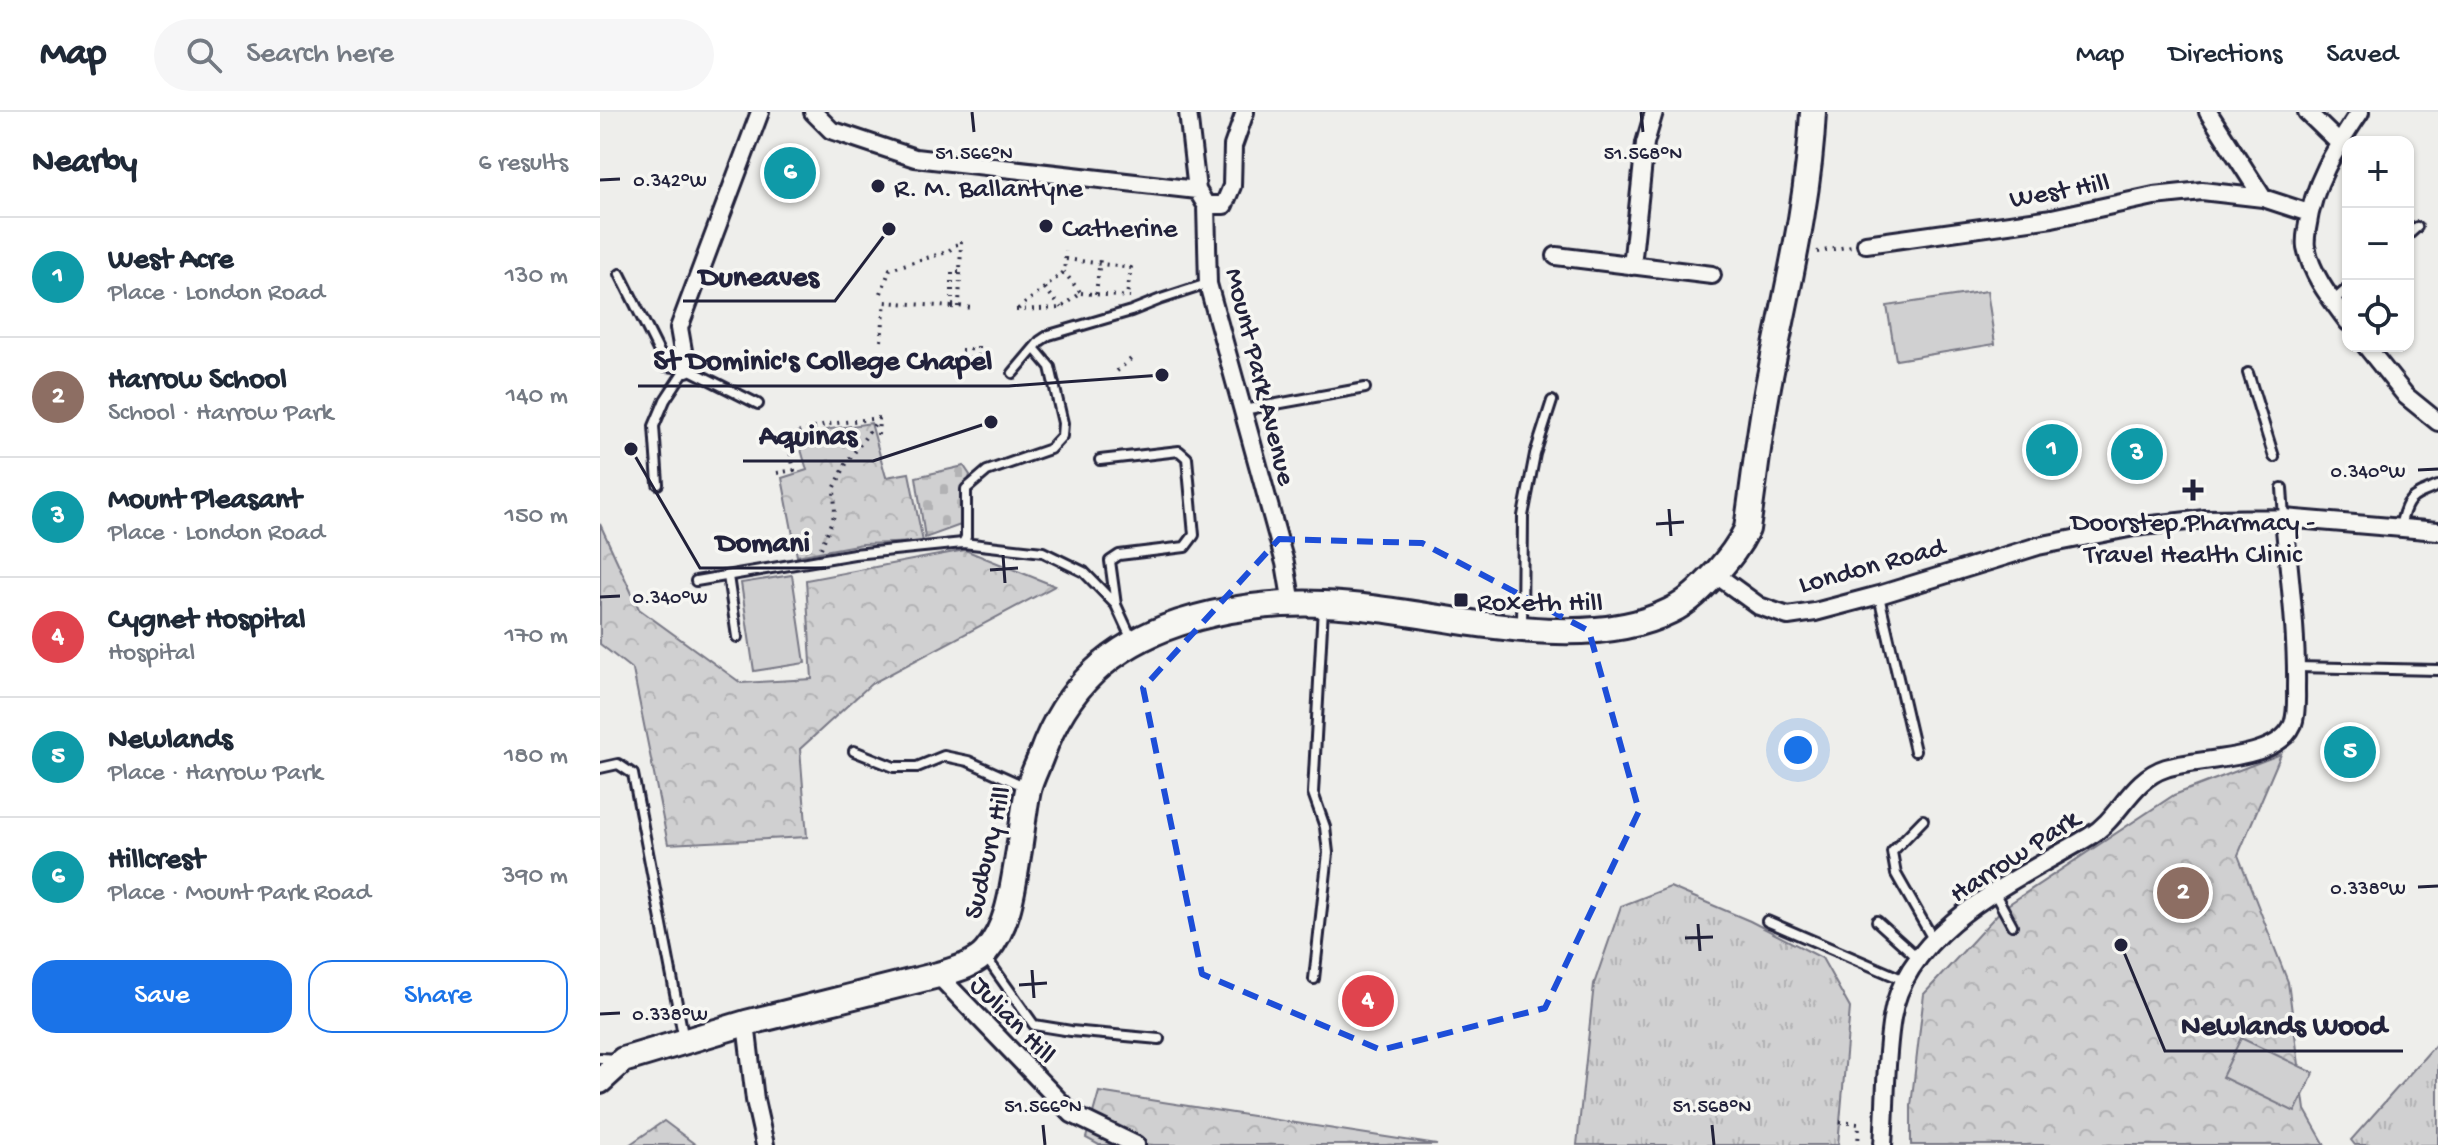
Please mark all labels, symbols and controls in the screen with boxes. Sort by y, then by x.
search box [154,19,714,91]
text: Map [40,33,106,77]
icon: search [182,33,226,77]
text: Search here [246,38,394,73]
text: Map [2076,39,2124,72]
text: Directions [2168,39,2282,72]
text: Saved [2326,39,2398,72]
map controls [2342,136,2414,352]
button: + [2342,136,2414,208]
pin: 6 [764,143,816,203]
text: Nearby [32,144,137,184]
text: 51.566°N [935,144,1013,167]
text: 51.568°N [1604,144,1682,167]
text: 6 results [478,149,568,180]
street label: West Hill [2007,167,2112,217]
text: 0.342°W [633,171,707,194]
place label: R. M. Ballantyne [894,174,1083,207]
marker: R. M. Ballantyne [869,177,887,195]
button: − [2342,208,2414,280]
place label: Catherine [1062,214,1178,247]
marker: Catherine [1037,217,1055,235]
text: West Acre [108,244,233,279]
callout: Duneaves [683,247,835,301]
text: 1 [53,262,63,293]
text: 130 m [505,262,568,293]
text: Duneaves [696,262,821,297]
street label: Mount Park Avenue [1216,265,1302,490]
text: Place · London Road [108,279,325,310]
button: locate [2342,280,2414,352]
callout: St Dominic's College Chapel [638,332,1009,386]
text: St Dominic's College Chapel [654,346,993,381]
text: Harrow School [108,364,287,399]
text: 2 [52,382,64,413]
text: 140 m [506,382,568,413]
text: School · Harrow Park [108,399,333,430]
callout: Aquinas [743,407,873,461]
pin: 1 [2026,420,2078,480]
text: Aquinas [758,421,859,456]
pin: 3 [2111,424,2163,484]
text: 0.340°W [2331,462,2405,485]
marker: Doorstep Pharmacy - Travel Health Clinic [2184,481,2202,499]
text: Mount Pleasant [108,484,302,519]
text: 3 [51,502,65,533]
text: 150 m [504,502,568,533]
place label: Doorstep Pharmacy - Travel Health Clinic [2069,508,2315,573]
callout: Domani [700,514,826,568]
text: Place · London Road [108,519,325,550]
text: Domani [713,528,810,563]
street label: London Road [1795,531,1951,603]
text: 0.340°W [633,588,707,611]
place label: Roxeth Hill [1477,588,1603,621]
marker: Roxeth Hill [1452,591,1470,609]
text: Cygnet Hospital [108,604,306,639]
text: 4 [52,622,64,653]
text: 170 m [505,622,568,653]
text: Hospital [108,639,195,670]
pin: 5 [2324,722,2376,782]
text: Newlands [108,724,232,759]
your location [1778,730,1818,770]
text: 5 [51,742,65,773]
text: 180 m [504,742,568,773]
text: Place · Harrow Park [108,759,322,790]
street label: Sudbury Hill [958,783,1021,923]
street label: Harrow Park [1945,802,2088,912]
text: Hillcrest [108,844,204,879]
text: 6 [51,862,65,893]
text: 390 m [502,862,568,893]
pin: 2 [2157,863,2209,923]
text: Place · Mount Park Road [108,879,371,910]
text: 0.338°W [2330,879,2406,902]
button: Save [32,960,292,1033]
button: Share [308,960,568,1033]
street label: Julian Hill [962,970,1062,1072]
pin: 4 [1342,971,1394,1031]
callout: Newlands Wood [2165,997,2403,1051]
text: 0.338°W [632,1005,708,1028]
text: Newlands Wood [2181,1011,2390,1046]
text: 51.566°N [1004,1097,1082,1120]
text: 51.568°N [1673,1097,1751,1120]

